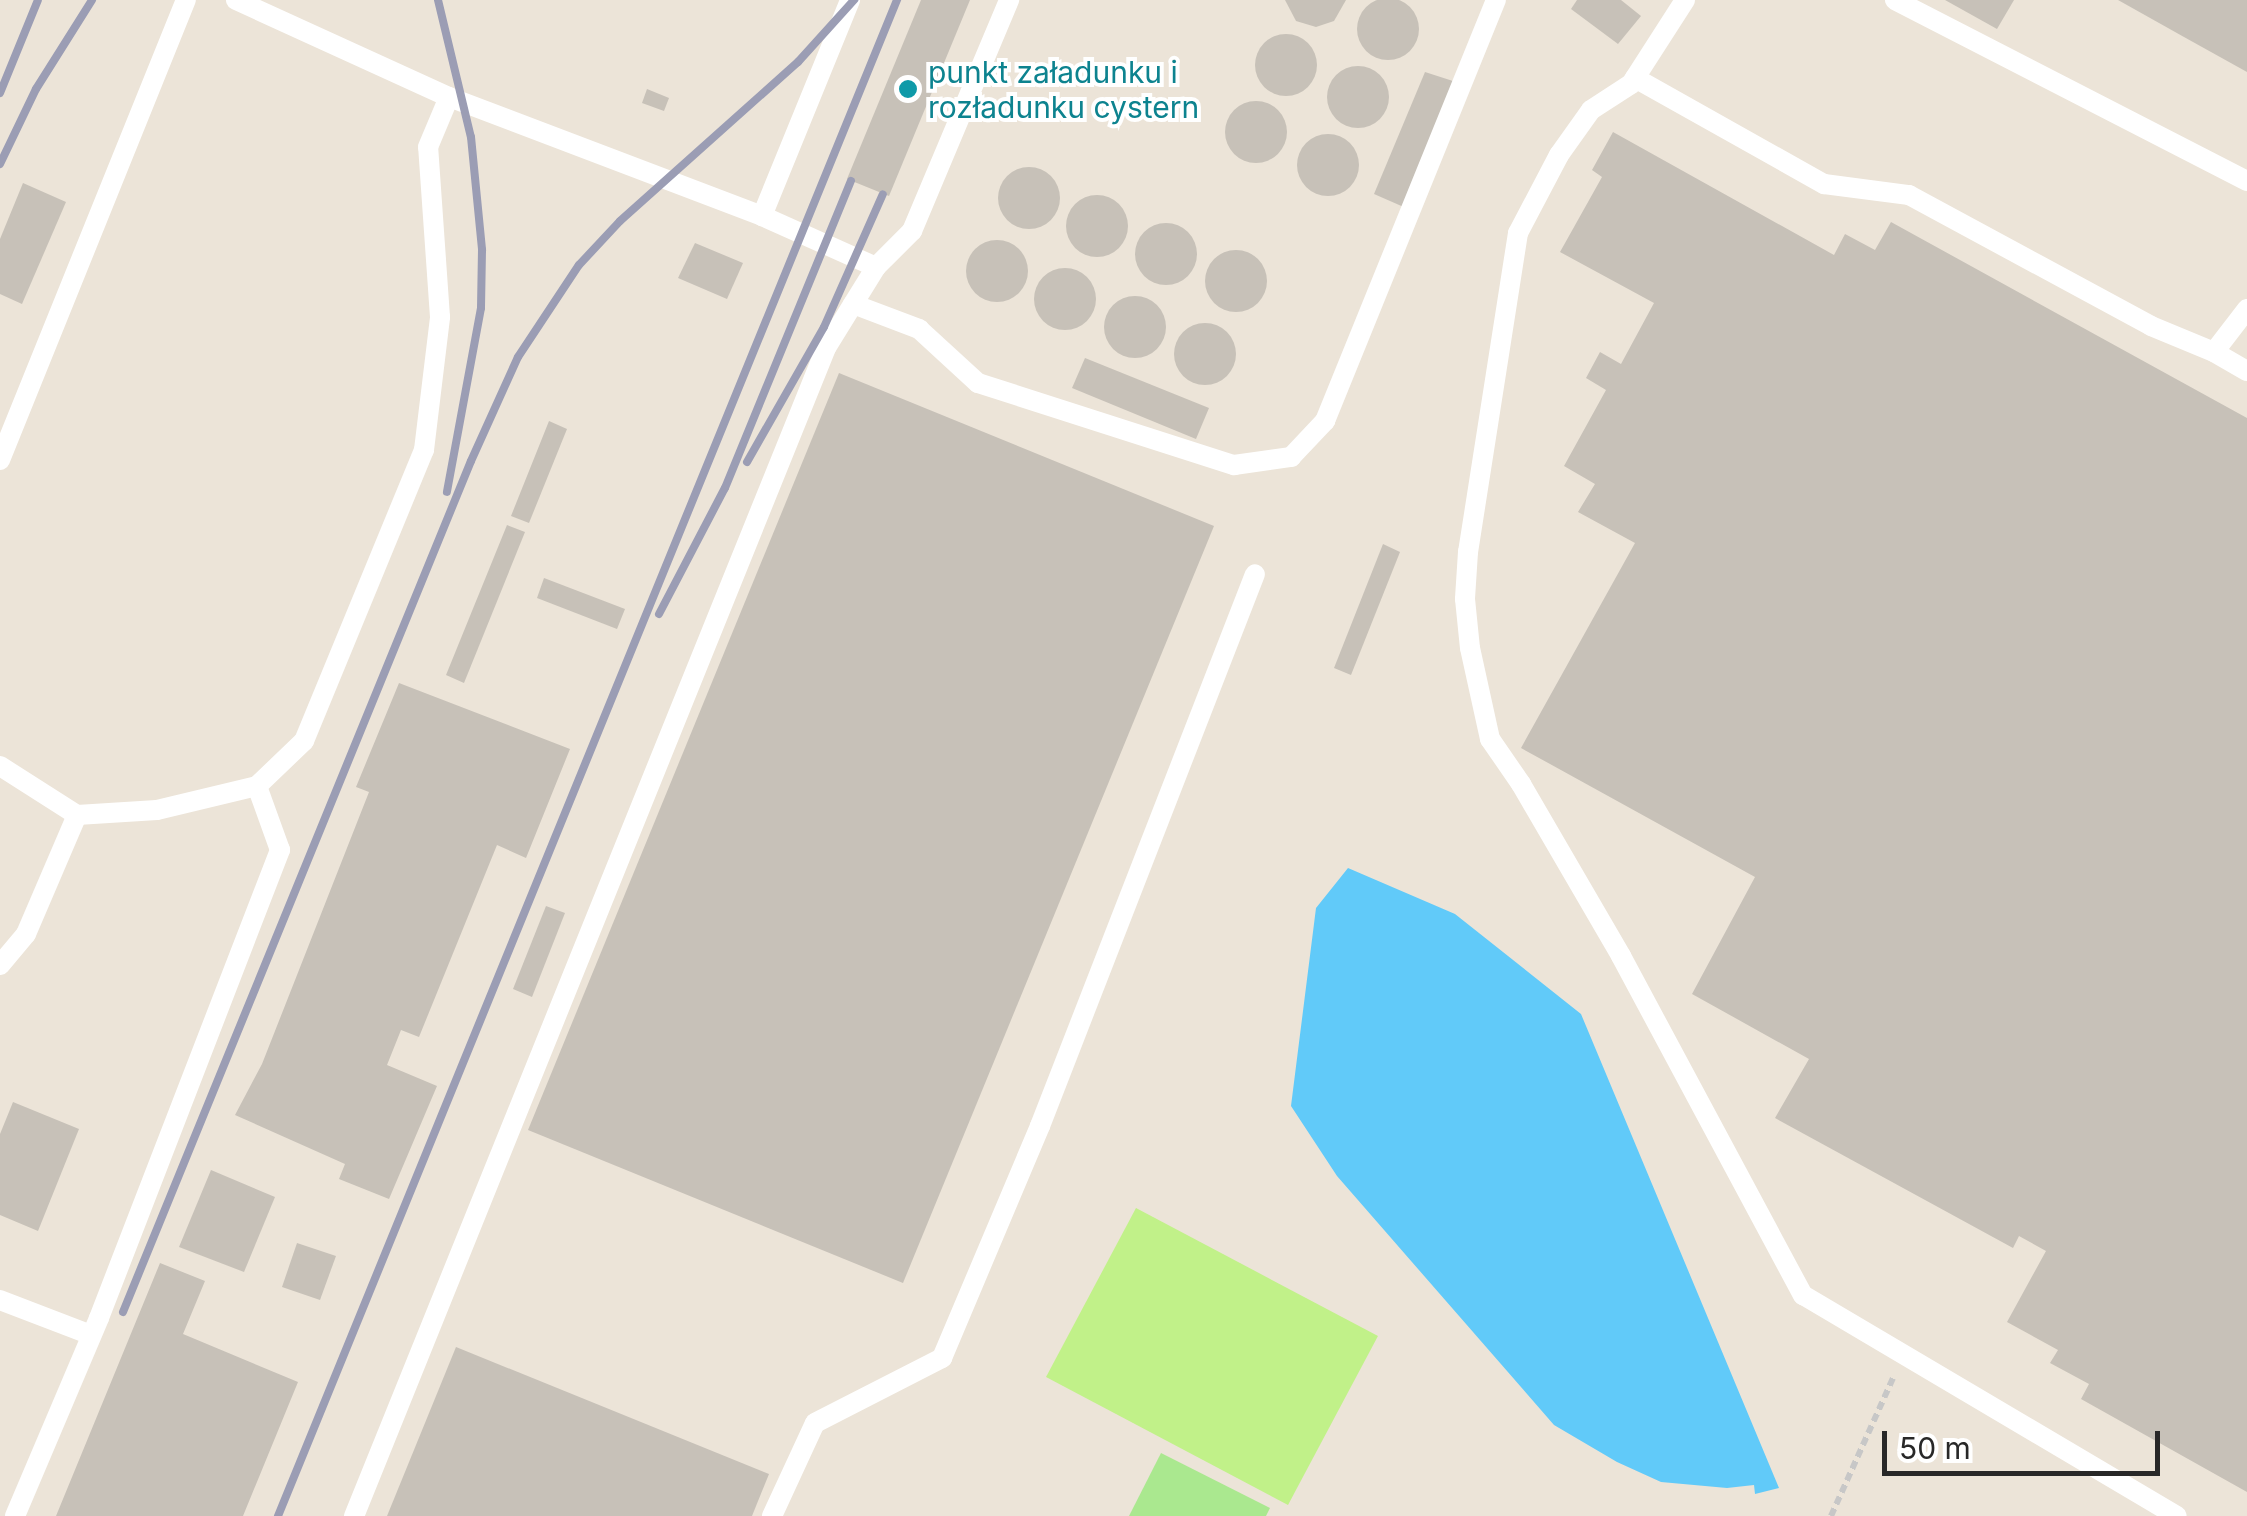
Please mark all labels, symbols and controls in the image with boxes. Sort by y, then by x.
place label: punkt załadunku i rozładunku cystern [928,54,1199,124]
marker: punkt załadunku i rozładunku cystern [897,78,919,100]
scale bar [1887,1411,2164,1473]
text: 50 m [1899,1430,1971,1466]

